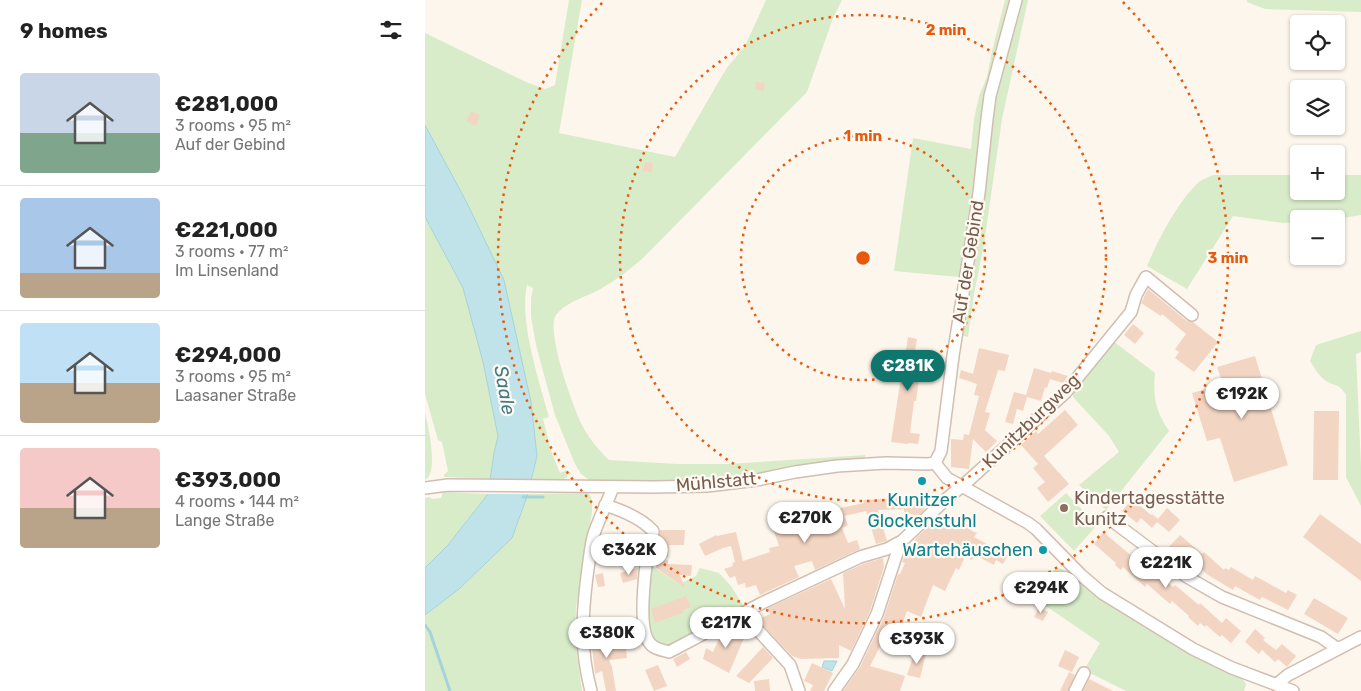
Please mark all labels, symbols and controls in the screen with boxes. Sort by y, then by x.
map controls [1290,15,1345,265]
button: locate [1290,15,1345,70]
icon: filters [377,16,405,44]
text: 9 homes [20,18,108,43]
text: 2 min [926,21,966,39]
button: layers [1290,80,1345,135]
text: €281,000 [175,91,278,116]
icon: home [60,93,120,153]
text: 3 rooms · 95 m² [175,116,291,135]
text: 1 min [844,127,882,145]
text: Auf der Gebind [175,135,286,154]
button: + [1290,145,1345,200]
street label: Auf der Gebind [947,199,989,325]
button: − [1290,210,1345,265]
text: €221,000 [175,217,278,242]
icon: home [60,218,120,278]
text: 3 rooms · 77 m² [175,242,288,261]
centre of rings [854,249,872,267]
text: 3 min [1208,249,1248,267]
text: Im Linsenland [175,261,279,280]
text: €294,000 [175,342,281,367]
icon: home [60,343,120,403]
pin: €281K [873,350,943,392]
text: €281K [882,356,934,375]
water label: Saale [489,364,521,417]
text: 3 rooms · 95 m² [175,367,291,386]
street label: Kunitzburgweg [978,369,1084,473]
pin: €192K [1207,378,1277,420]
text: €192K [1216,384,1268,403]
text: Laasaner Straße [175,386,296,405]
text: €393,000 [175,467,281,492]
icon: home [60,468,120,528]
street label: Mühlstatt [675,468,757,496]
marker: Kunitzer Glockenstuhl [916,475,928,487]
place label: Kindertagesstätte Kunitz [1074,487,1225,530]
place label: Kunitzer Glockenstuhl [867,489,977,532]
text: 4 rooms · 144 m² [175,492,299,511]
pin: €270K [770,502,840,544]
marker: Kindertagesstätte Kunitz [1058,502,1070,514]
text: €270K [778,508,832,527]
text: Lange Straße [175,511,274,530]
pin: €362K [594,534,664,576]
place label: Wartehäuschen [902,539,1033,561]
text: €362K [602,540,656,559]
marker: Wartehäuschen [1037,544,1049,556]
pin: €221K [1131,546,1201,589]
text: €221K [1140,553,1192,572]
pin: €294K [1006,572,1076,614]
text: €294K [1014,578,1068,597]
pin: €217K [691,606,761,649]
text: €217K [701,613,751,632]
pin: €380K [572,616,642,659]
pin: €393K [882,622,952,665]
text: €380K [579,623,635,642]
text: €393K [890,629,944,648]

